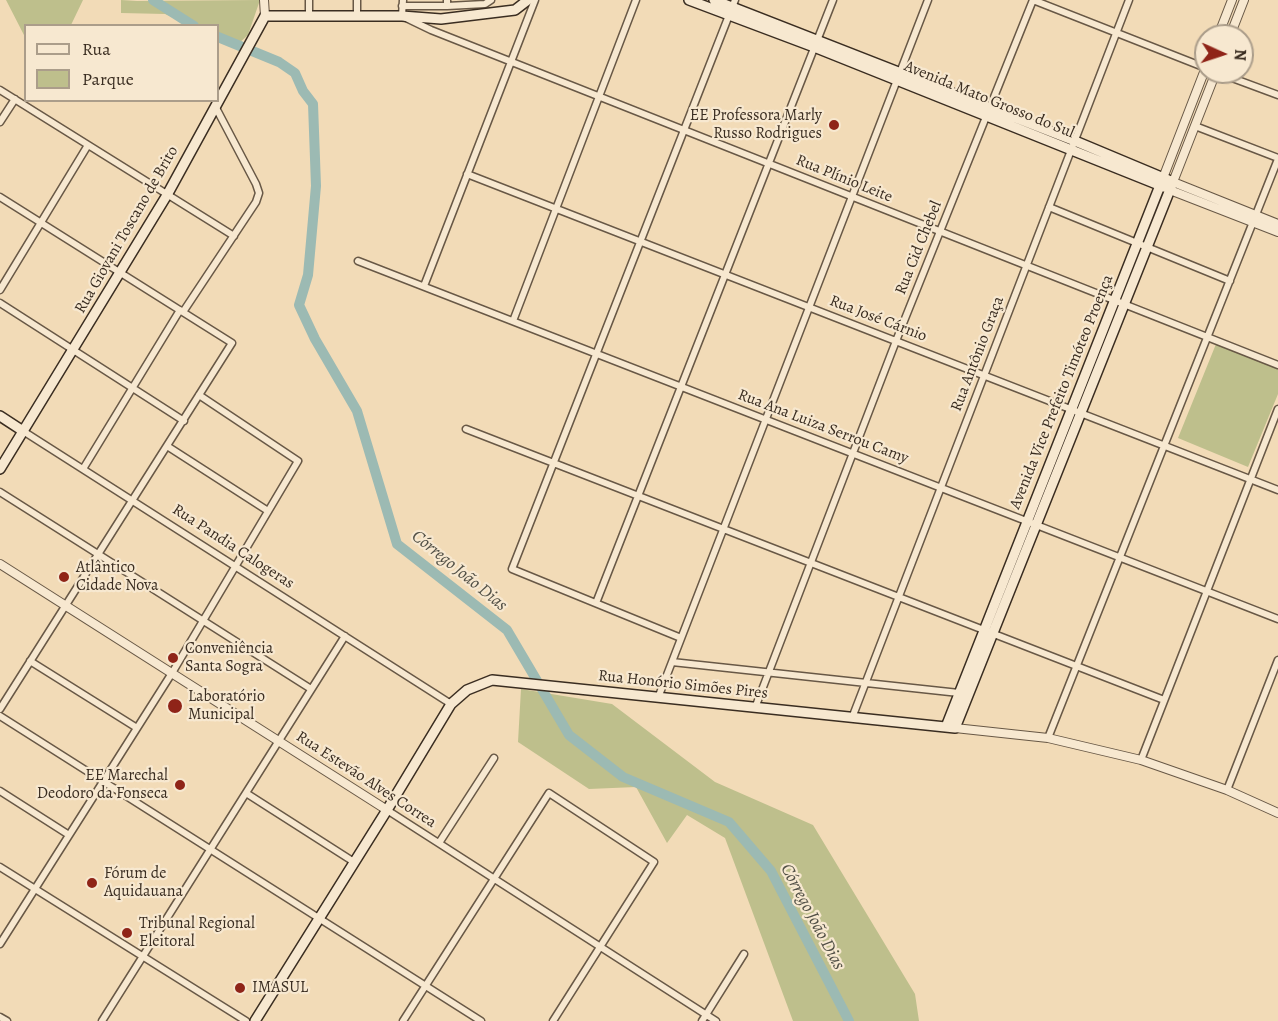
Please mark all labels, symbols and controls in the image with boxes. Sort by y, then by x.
legend [24,24,219,102]
north arrow [1194,24,1254,84]
text: Rua [82,37,111,61]
text: N [1229,48,1251,61]
street label: Avenida Mato Grosso do Sul [901,57,1077,143]
text: Parque [82,67,134,91]
place label: EE Professora Marly Russo Rodrigues [690,106,822,144]
marker: EE Professora Marly Russo Rodrigues [827,118,841,132]
street label: Rua Giovani Toscano de Brito [71,143,183,317]
street label: Rua Plínio Leite [793,151,895,207]
street label: Rua Cid Chebel [891,198,947,298]
street label: Avenida Vice Prefeito Timóteo Proença [1006,272,1118,512]
street label: Rua José Cárnio [827,292,929,346]
street label: Rua Antônio Graça [947,294,1009,414]
street label: Rua Ana Luiza Serrou Camy [735,386,911,468]
street label: Rua Pandia Calogeras [168,500,298,594]
water label: Córrego João Dias [407,526,511,616]
place label: Atlântico Cidade Nova [76,558,158,596]
marker: Atlântico Cidade Nova [57,570,71,584]
place label: Conveniência Santa Sogra [185,639,273,677]
marker: Conveniência Santa Sogra [166,651,180,665]
street label: Rua Honório Simões Pires [597,667,769,703]
place label: Laboratório Municipal [188,687,265,725]
marker: Laboratório Municipal [166,697,184,715]
street label: Rua Estevão Alves Correa [292,727,440,833]
place label: EE Marechal Deodoro da Fonseca [37,766,168,804]
marker: EE Marechal Deodoro da Fonseca [173,778,187,792]
water label: Córrego João Dias [775,860,849,974]
place label: Fórum de Aquidauana [104,864,183,902]
marker: Fórum de Aquidauana [85,876,99,890]
place label: Tribunal Regional Eleitoral [139,914,255,952]
marker: Tribunal Regional Eleitoral [120,926,134,940]
place label: IMASUL [252,978,308,998]
marker: IMASUL [233,981,247,995]

